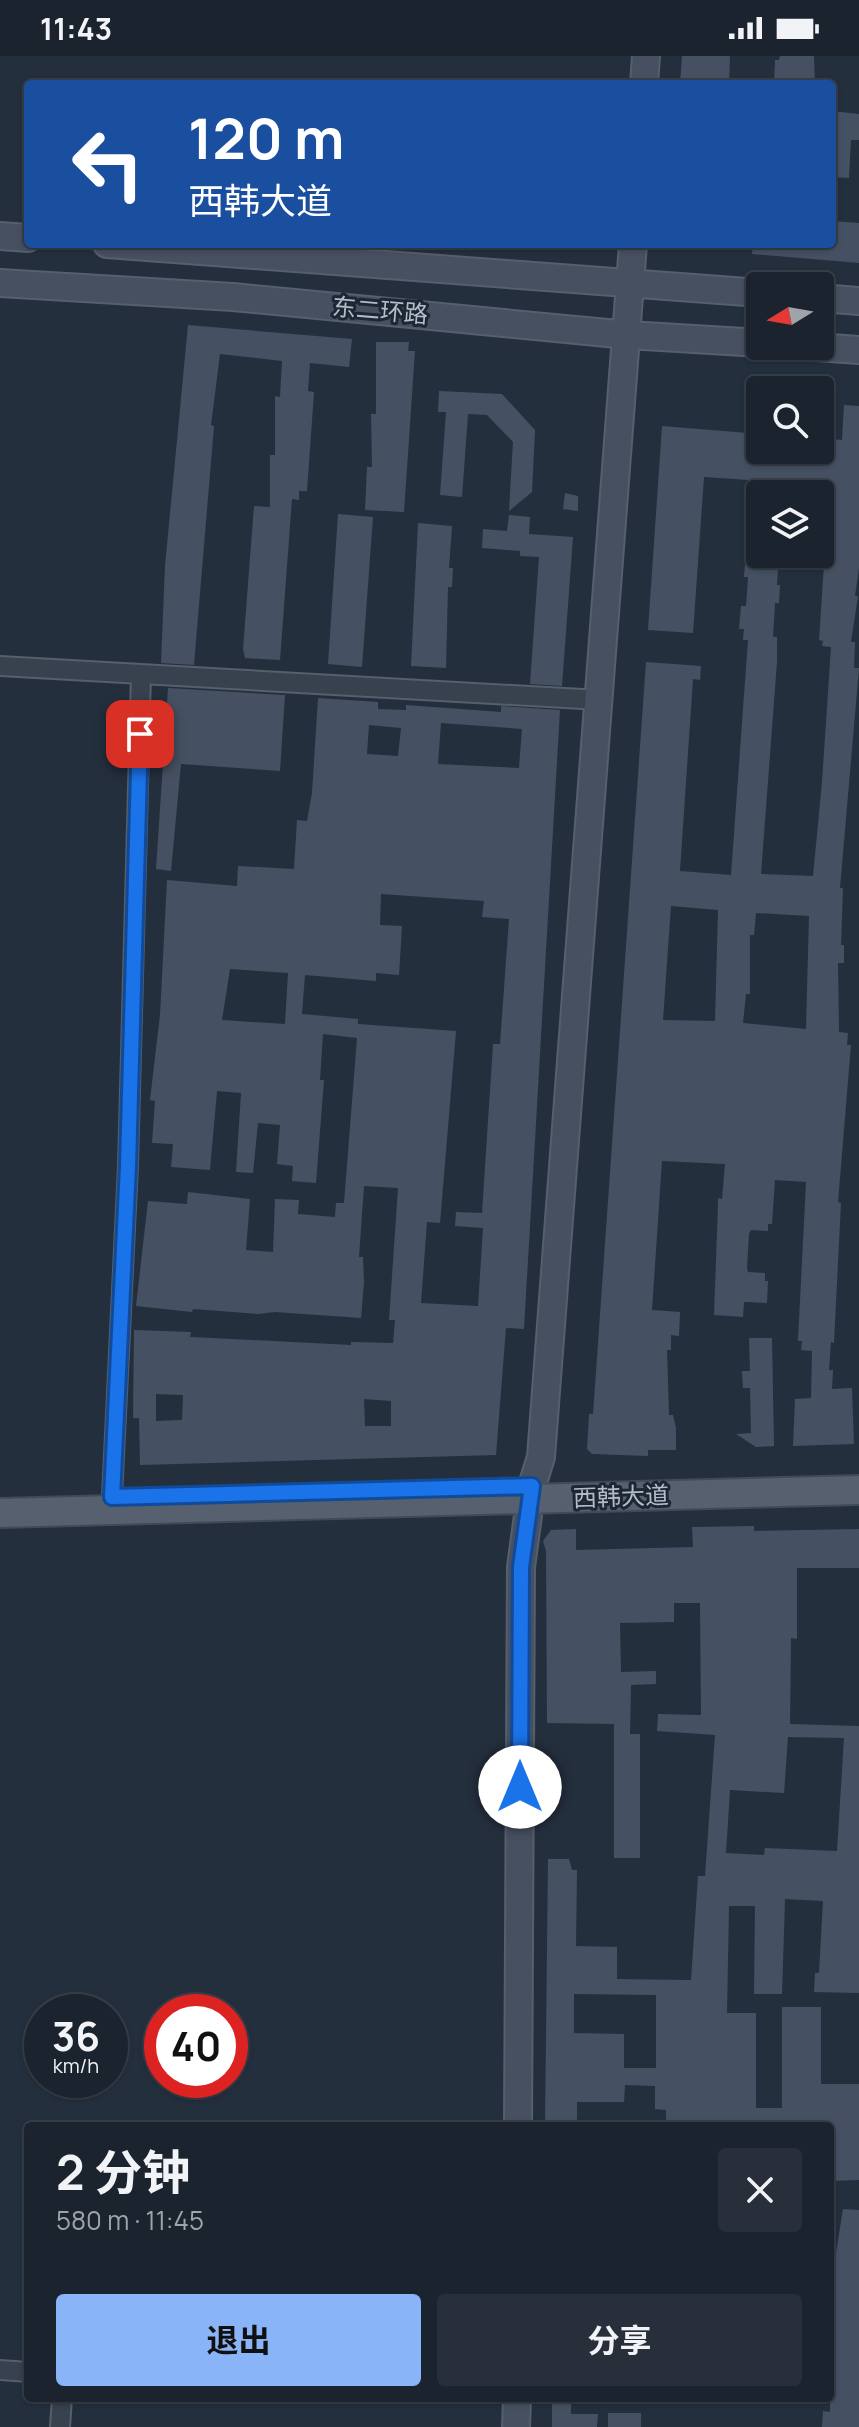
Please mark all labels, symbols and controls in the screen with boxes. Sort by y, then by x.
text: 11:43 [40,8,112,49]
text: 120 m [188,99,344,176]
icon: left [56,112,160,216]
text: 西韩大道 [188,176,332,225]
north arrow [746,272,834,360]
map controls [746,272,834,568]
street label: 东二环路 [331,289,429,330]
button: search [746,376,834,464]
button: layers [746,480,834,568]
pin [106,700,174,768]
icon: arrive [118,712,162,756]
street label: 西韩大道 [572,1477,669,1514]
position arrow [478,1745,562,1829]
speed limit sign: 40 [144,1994,248,2098]
text: 36 [52,2008,100,2063]
text: km/h [53,2052,99,2079]
text: 2 分钟 [56,2139,190,2204]
button: close [718,2148,802,2232]
text: 580 m · 11:45 [56,2202,204,2238]
button: 退出 [56,2294,421,2386]
button: 分享 [437,2294,802,2386]

